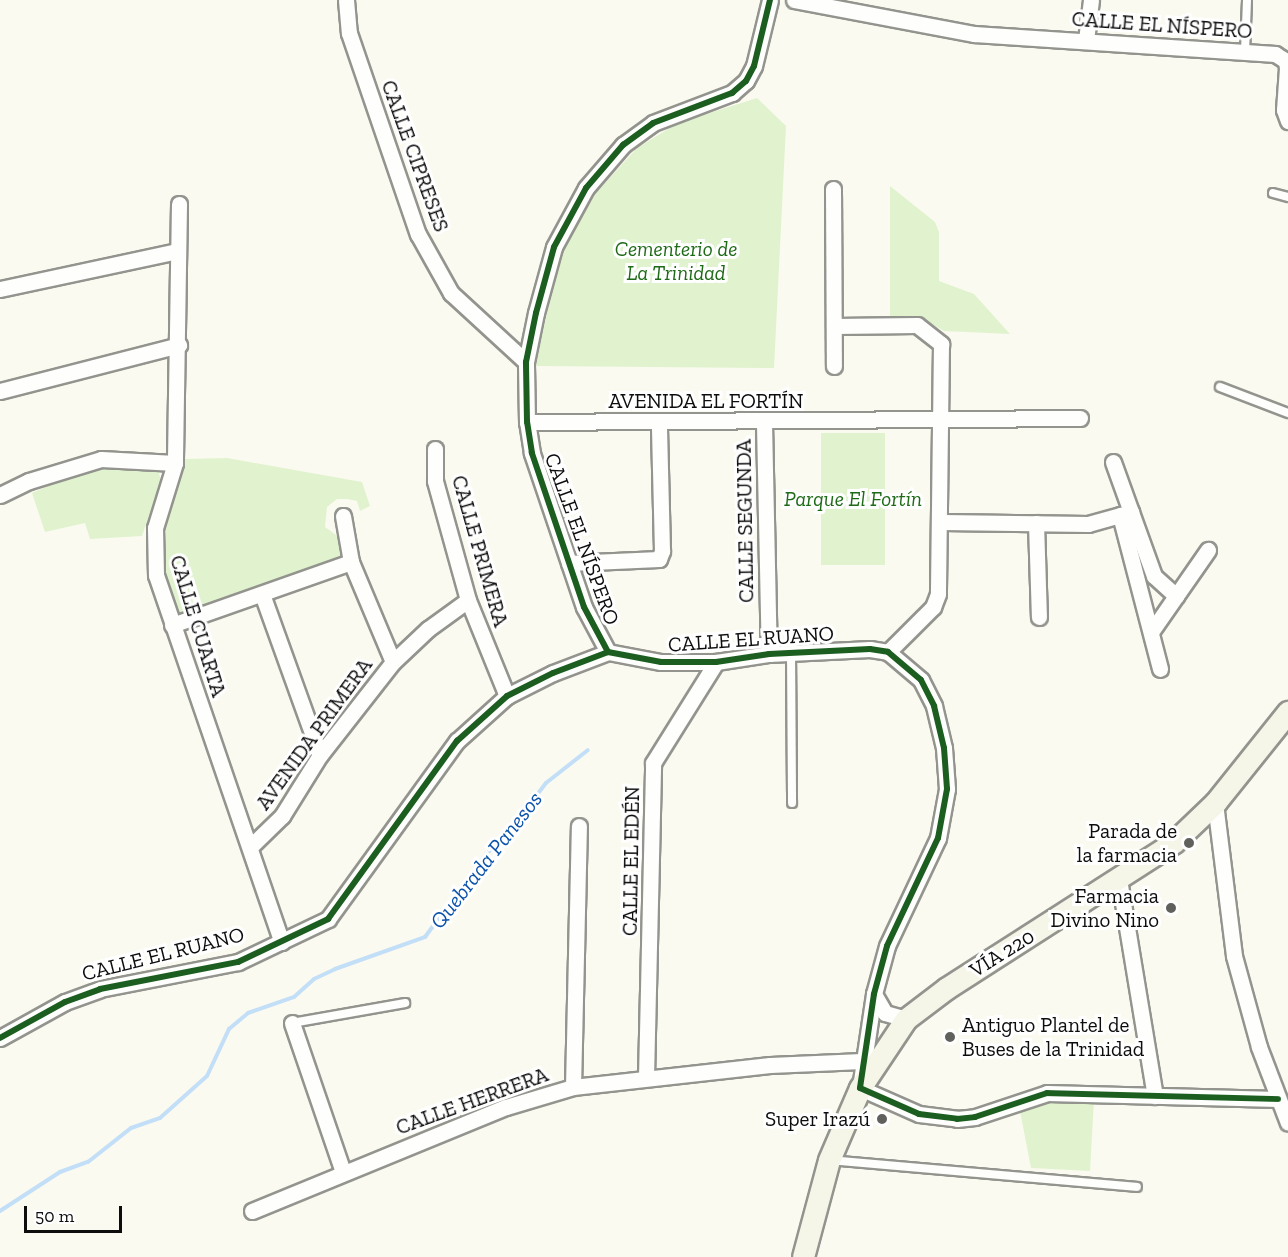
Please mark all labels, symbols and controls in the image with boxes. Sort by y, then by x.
street label: CALLE EL NÍSPERO [1071,6,1253,44]
street label: CALLE CIPRESES [376,77,454,235]
park label: Cementerio de La Trinidad [615,236,737,286]
street label: AVENIDA EL FORTÍN [608,388,804,414]
street label: CALLE SEGUNDA [731,439,759,603]
street label: CALLE EL NÍSPERO [539,449,625,629]
street label: CALLE PRIMERA [446,472,514,630]
park label: Parque El Fortín [784,486,922,512]
street label: CALLE CUARTA [164,552,232,700]
street label: CALLE EL RUANO [667,621,835,657]
street label: AVENIDA PRIMERA [250,653,378,815]
water label: Quebrada Panesos [424,786,548,934]
street label: CALLE EL EDÉN [617,786,645,936]
place label: Parada de la farmacia [1077,818,1177,868]
marker: Parada de la farmacia [1182,836,1196,850]
place label: Farmacia Divino Nino [1051,883,1159,933]
marker: Farmacia Divino Nino [1164,901,1178,915]
street label: CALLE EL RUANO [79,922,247,986]
street label: VÍA 220 [965,923,1039,983]
place label: Antiguo Plantel de Buses de la Trinidad [962,1012,1145,1062]
marker: Antiguo Plantel de Buses de la Trinidad [943,1030,957,1044]
street label: CALLE HERRERA [392,1062,552,1140]
place label: Super Irazú [765,1106,870,1132]
marker: Super Irazú [875,1112,889,1126]
scale bar [27,1194,124,1232]
text: 50 m [35,1205,74,1227]

